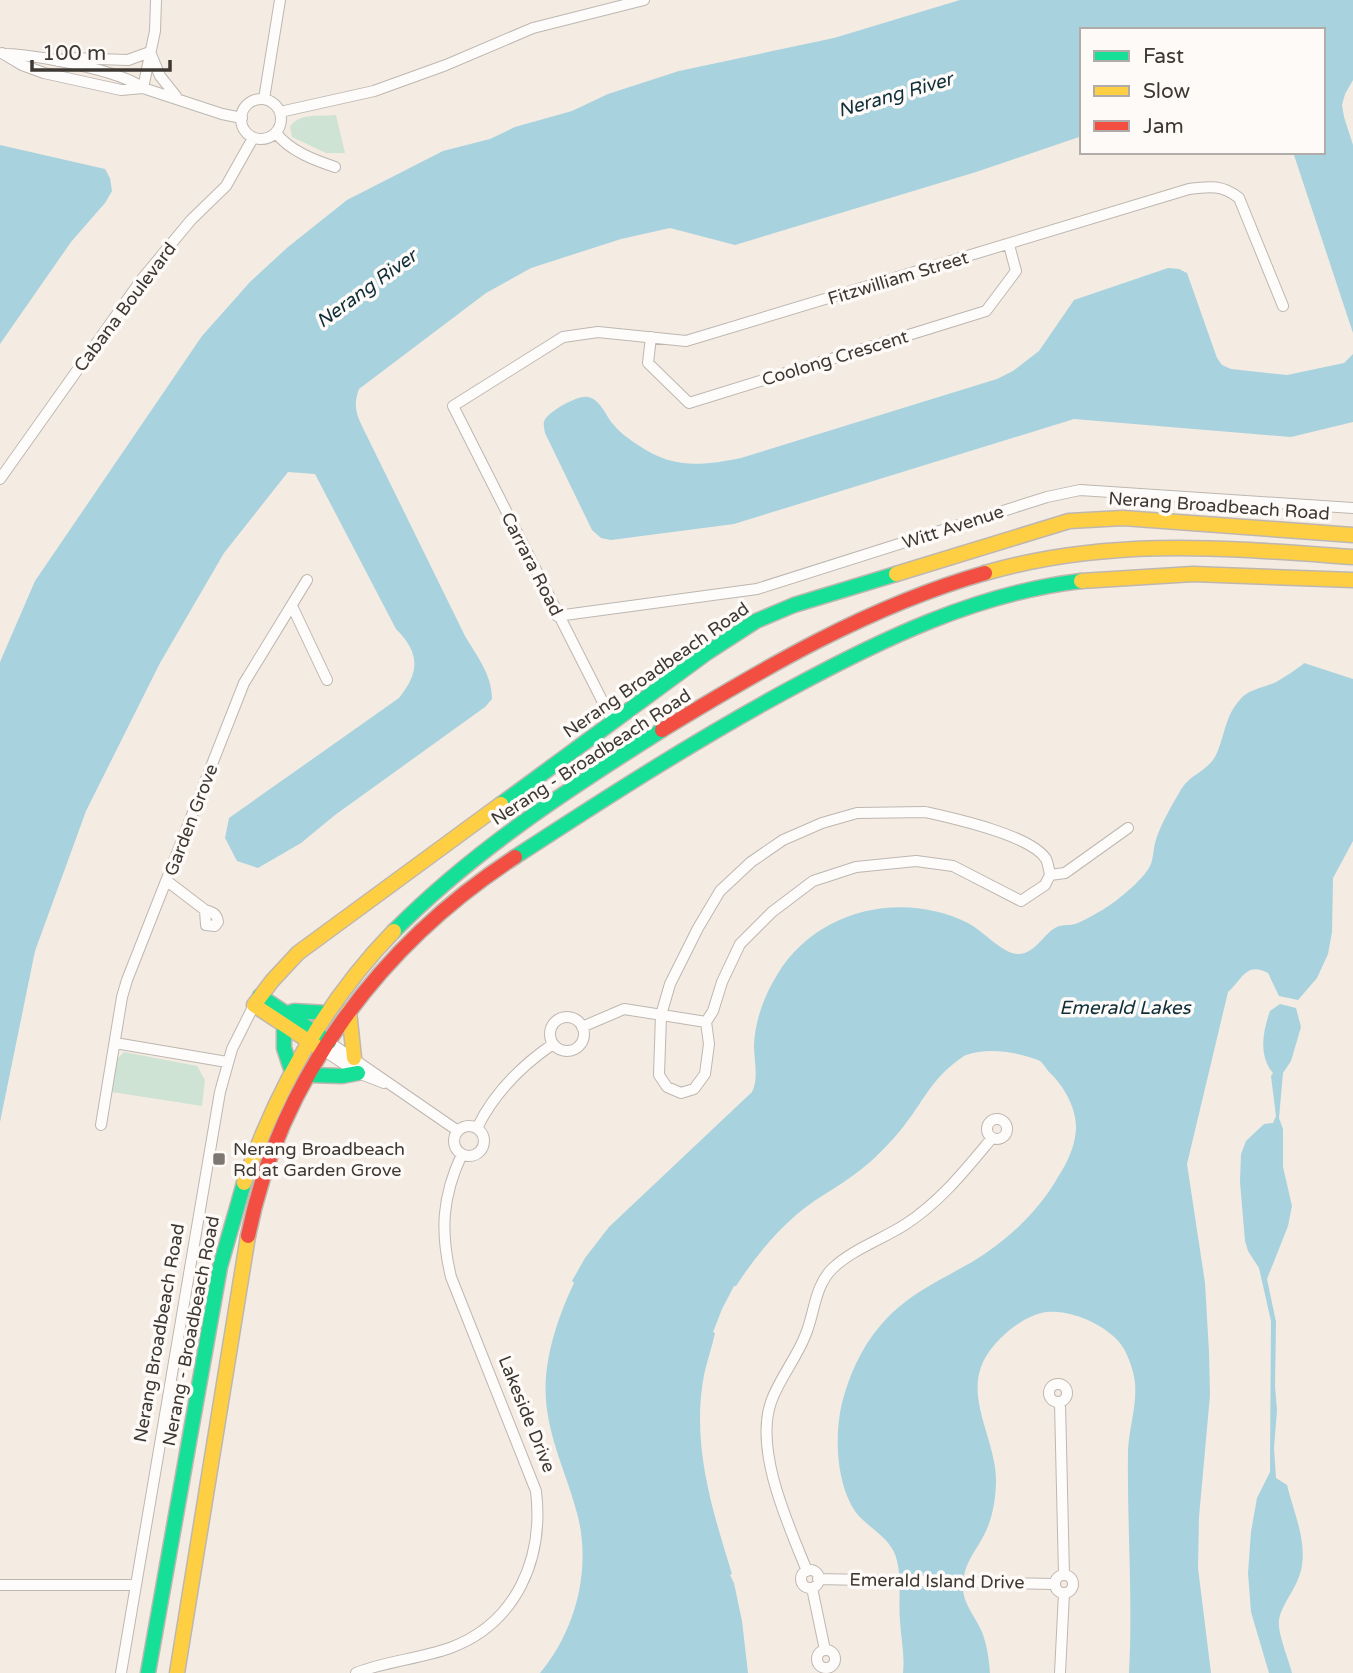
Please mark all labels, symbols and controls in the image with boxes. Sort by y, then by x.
scale bar [32,28,170,72]
legend [1080,28,1325,154]
text: 100 m [42,41,106,66]
text: Fast [1143,44,1184,69]
water label: Nerang River [835,67,958,122]
text: Slow [1143,79,1191,104]
text: Jam [1143,114,1184,139]
street label: Cabana Boulevard [69,238,181,376]
water label: Nerang River [312,244,423,333]
street label: Fitzwilliam Street [825,246,971,310]
street label: Coolong Crescent [759,325,911,391]
street label: Nerang Broadbeach Road [1108,487,1330,525]
street label: Witt Avenue [899,500,1007,554]
street label: Carrara Road [496,508,568,620]
street label: Nerang Broadbeach Road [559,597,753,743]
street label: Nerang - Broadbeach Road [487,684,695,830]
street label: Garden Grove [160,761,222,879]
water label: Emerald Lakes [1059,997,1193,1019]
place label: Nerang Broadbeach Rd at Garden Grove [233,1138,405,1181]
marker: Nerang Broadbeach Rd at Garden Grove [211,1151,227,1167]
street label: Nerang - Broadbeach Road [158,1214,224,1448]
street label: Nerang Broadbeach Road [129,1222,189,1444]
street label: Lakeside Drive [494,1352,560,1476]
street label: Emerald Island Drive [849,1568,1025,1594]

